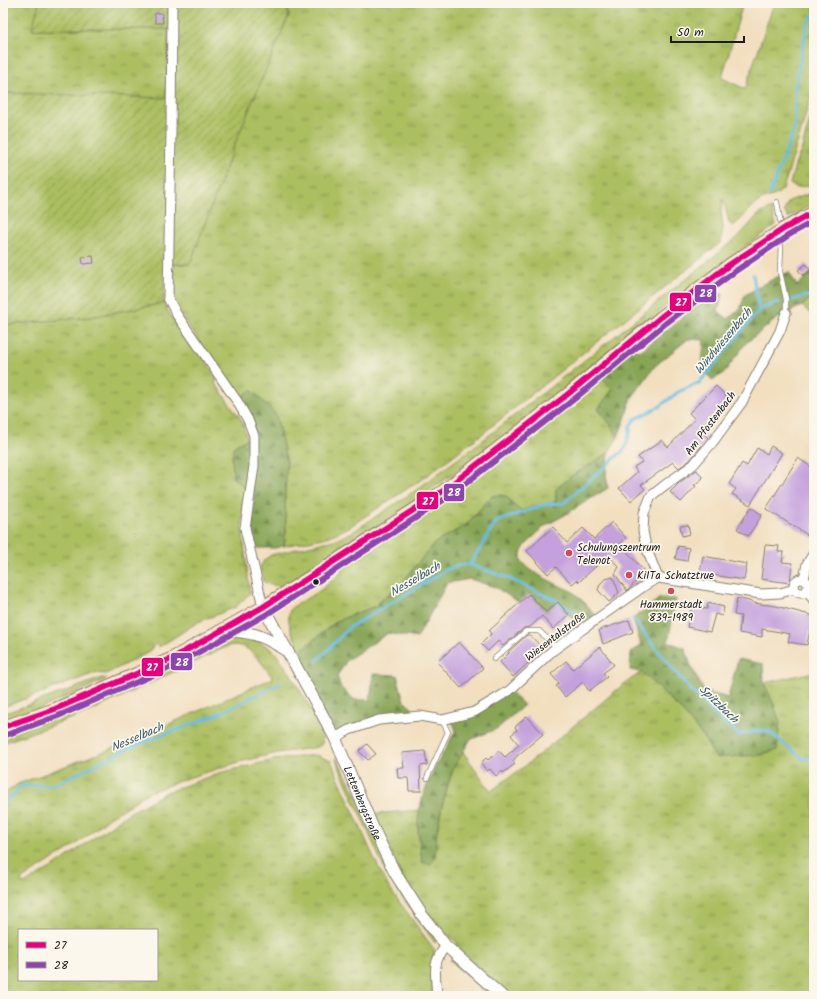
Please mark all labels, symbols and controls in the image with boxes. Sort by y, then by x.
scale bar [671,18,744,44]
text: 50 m [677,23,704,42]
line badge: 28 [694,284,717,303]
text: 28 [700,285,713,303]
line badge: 27 [669,292,692,312]
text: 27 [675,294,688,312]
water label: Windwiesenbach [690,303,758,379]
street label: Am Pfostenbach [681,388,741,460]
line badge: 28 [443,483,465,502]
text: 28 [448,484,461,502]
line badge: 27 [416,491,439,510]
text: 27 [422,493,435,511]
place label: Schulungszentrum Telenot [577,539,661,570]
marker: Schulungszentrum Telenot [564,548,574,558]
water label: Nesselbach [386,556,446,602]
place label: KiITa Schatztrue [637,567,714,585]
marker: KiITa Schatztrue [624,570,634,580]
unlabelled marker [311,577,321,587]
marker: Hammerstadt 839-1989 [666,586,676,596]
place label: Hammerstadt 839-1989 [640,596,703,627]
street label: Wiesentalstraße [521,607,590,666]
line badge: 28 [170,652,193,671]
text: 28 [176,654,189,672]
line badge: 27 [141,657,164,677]
text: 27 [146,659,159,677]
water label: Spitzbach [695,681,744,729]
water label: Nesselbach [108,717,168,757]
street label: Lettenbergstraße [338,763,386,844]
legend [18,929,158,981]
text: 27 [54,936,67,955]
text: 28 [54,956,69,975]

